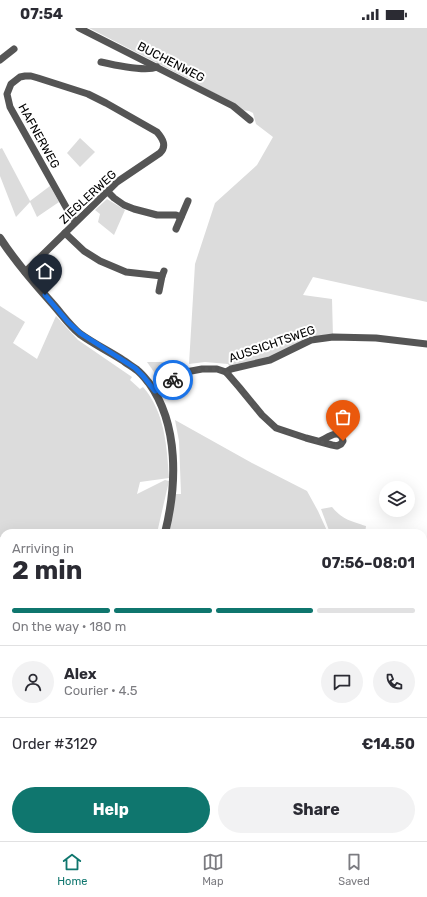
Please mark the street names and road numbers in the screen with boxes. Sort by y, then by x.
street label: BUCHENWEG [135,39,207,85]
street label: HAFNERWEG [15,101,63,171]
street label: ZIEGLERWEG [57,167,119,227]
street label: AUSSICHTSWEG [227,323,317,365]

